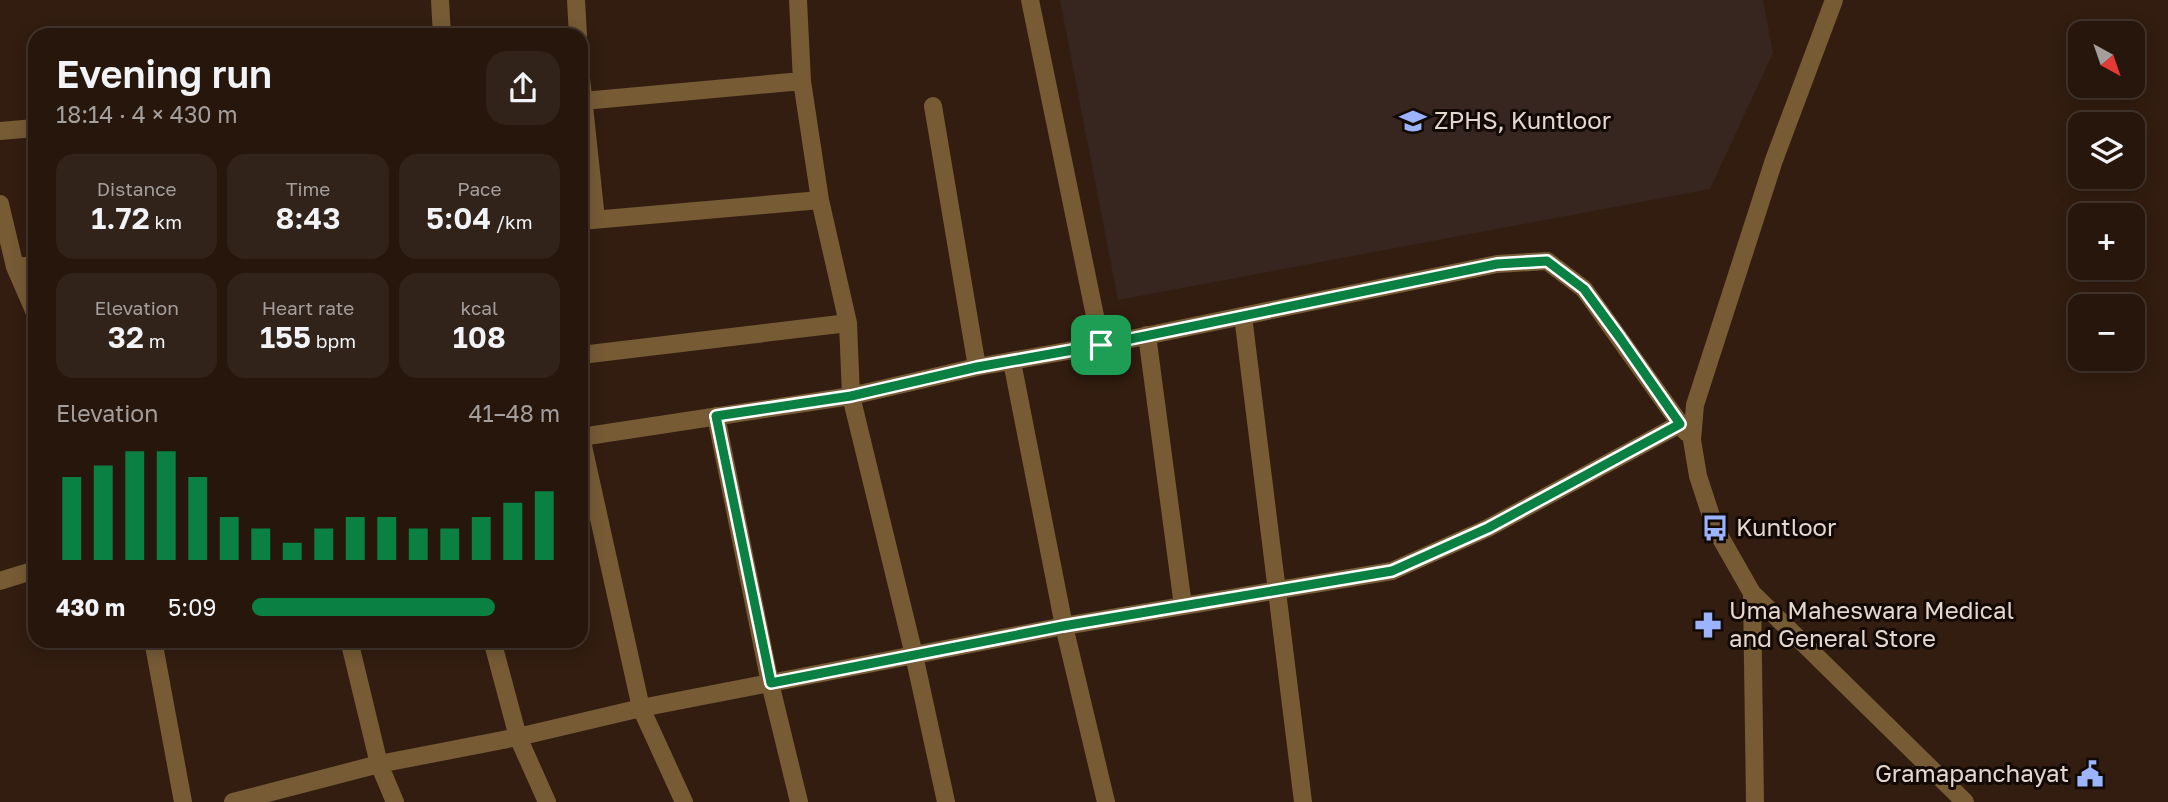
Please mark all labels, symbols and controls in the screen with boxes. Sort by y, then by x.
north arrow [2068,21,2146,98]
map controls [2068,21,2145,371]
text: Evening run [56,51,272,96]
button: share [486,51,560,125]
text: 18:14 · 4 × 430 m [56,100,238,128]
place label: ZPHS, Kuntloor [1434,105,1611,134]
school or university icon: ZPHS, Kuntloor [1398,106,1428,136]
button: layers [2068,112,2145,189]
text: Distance [97,177,177,200]
text: Time [286,177,330,200]
text: Pace [457,177,502,200]
text: 1.72 [91,200,150,236]
text: 8:43 [275,200,341,236]
text: 5:04 [426,200,491,236]
button: + [2068,203,2145,280]
text: km [150,210,182,233]
text: /km [491,210,533,233]
button: − [2068,294,2145,371]
text: Elevation [94,296,179,319]
text: Heart rate [262,296,354,319]
text: kcal [461,296,498,319]
pin [1071,315,1131,375]
text: 32 [108,319,144,355]
text: 155 [260,319,311,355]
text: 108 [453,319,506,355]
icon: arrive [1082,326,1120,364]
text: m [144,329,166,352]
text: bpm [311,329,356,352]
text: Elevation [56,399,158,427]
text: 41–48 m [468,399,560,427]
place label: Kuntloor [1736,512,1836,541]
bus stop icon: Kuntloor [1700,513,1730,543]
text: 430 m [56,593,125,621]
text: 5:09 [168,593,216,621]
place label: Uma Maheswara Medical and General Store [1729,595,2014,652]
pharmacy icon: Uma Maheswara Medical and General Store [1693,610,1723,640]
place label: Gramapanchayat [1875,758,2069,787]
public building icon: Gramapanchayat [2075,759,2105,789]

